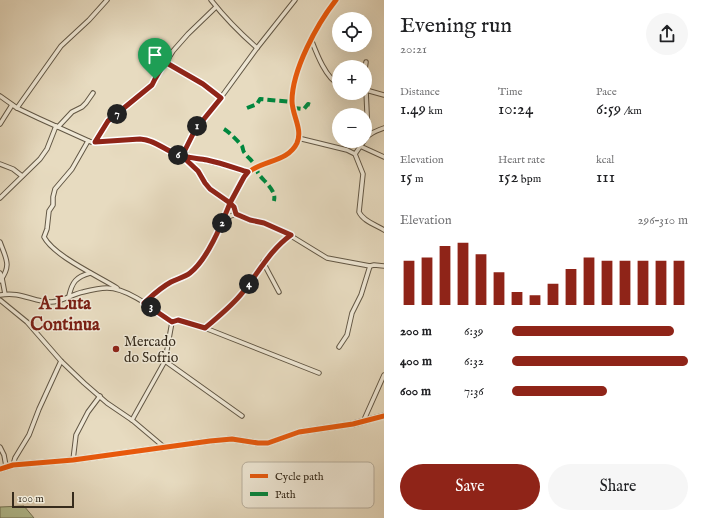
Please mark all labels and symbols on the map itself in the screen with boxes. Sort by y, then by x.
pin [138,38,172,79]
pin: 7 [107,104,127,124]
pin: 1 [187,116,207,136]
pin: 6 [168,145,188,165]
pin: 2 [212,213,232,233]
pin: 4 [239,274,259,294]
district label: A Luta Continua [30,293,101,337]
pin: 3 [141,297,161,317]
place label: Mercado do Sofrio [124,333,179,367]
marker: Mercado do Sofrio [111,344,121,354]
legend [242,462,374,508]
text: Cycle path [275,470,324,484]
text: Path [275,488,296,502]
scale bar [12,490,74,509]

